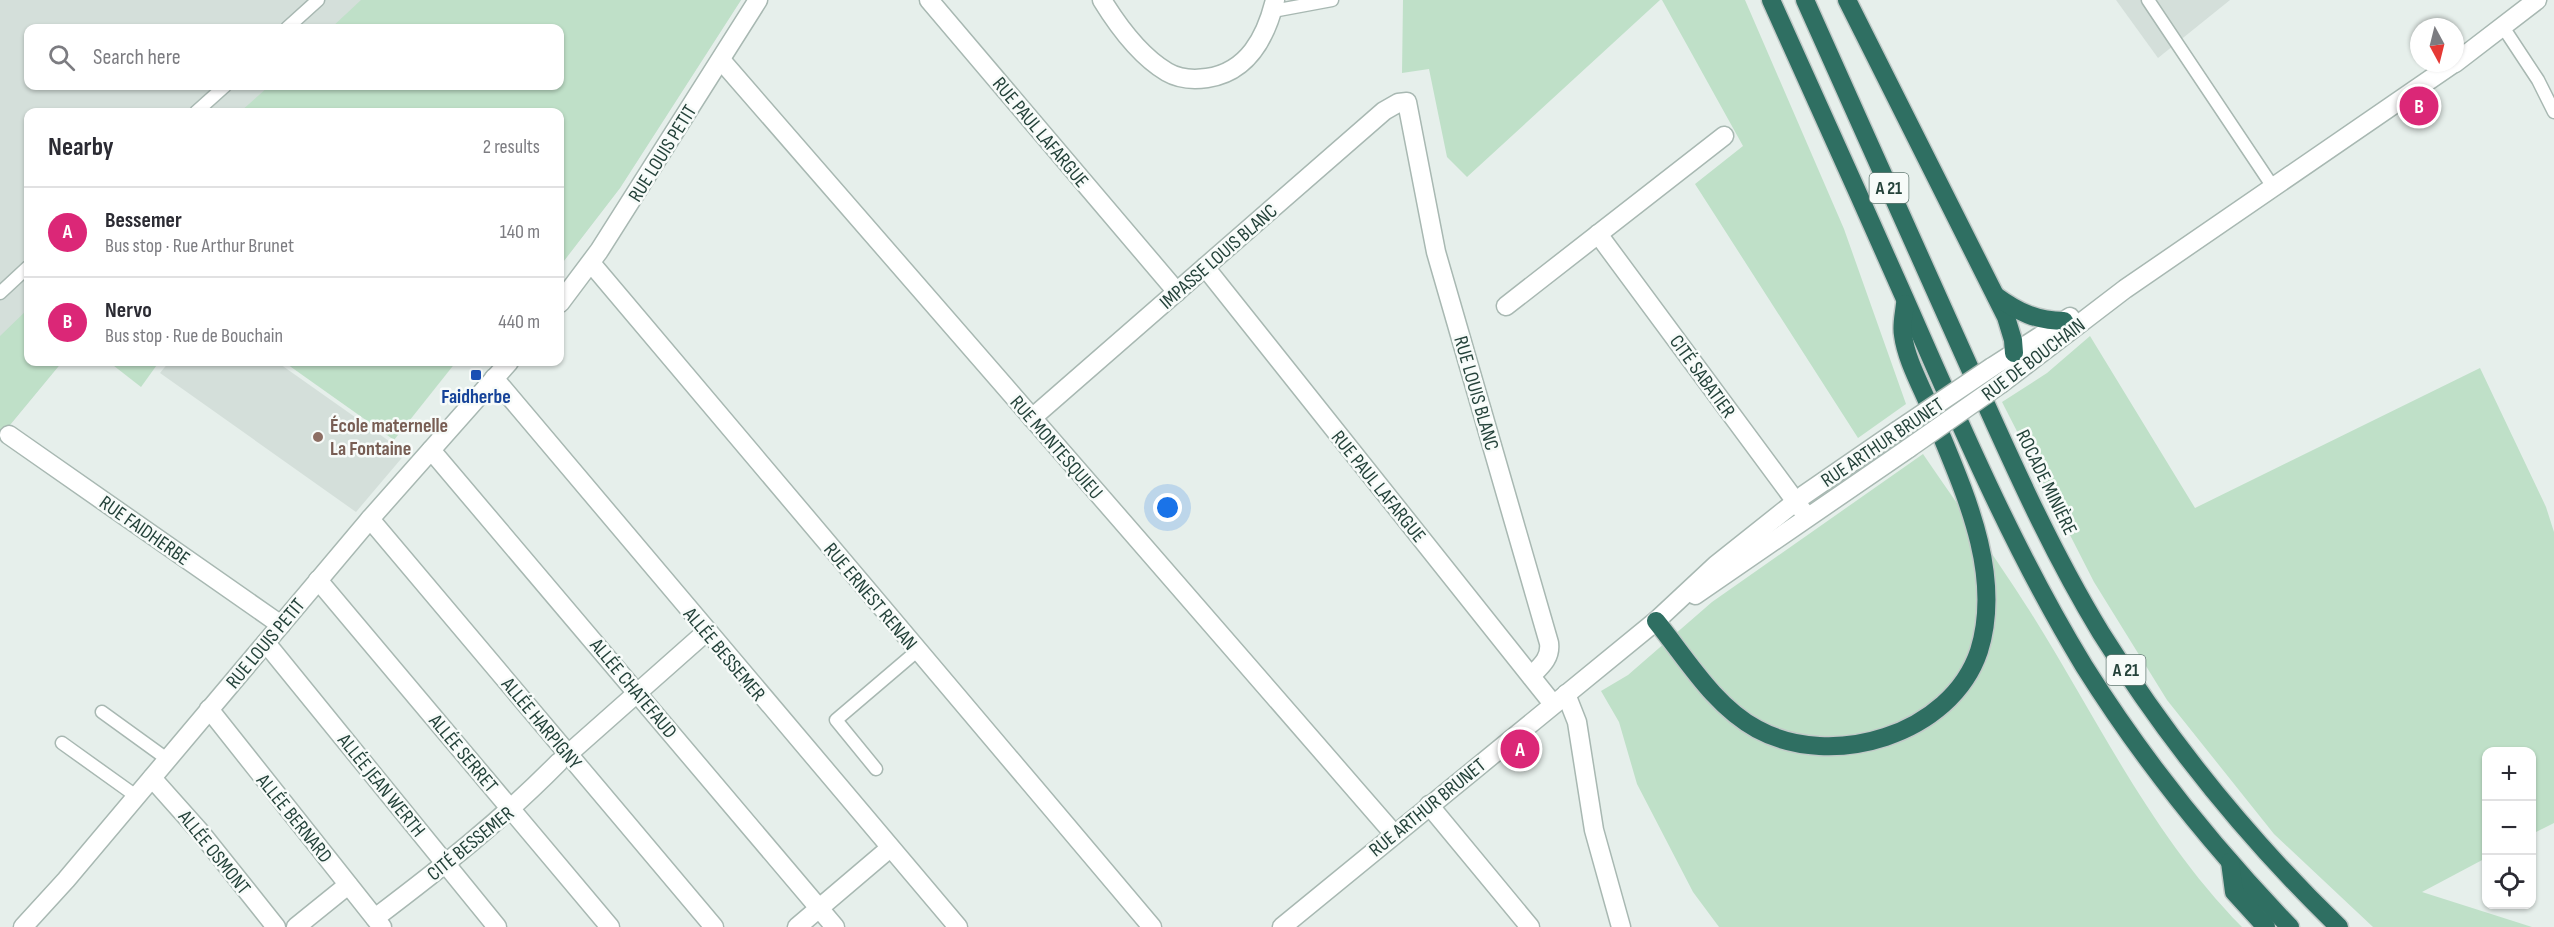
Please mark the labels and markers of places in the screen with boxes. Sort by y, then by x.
pin: B [2400,84,2438,128]
marker: Faidherbe [469,368,483,382]
place label: Faidherbe [441,385,511,409]
place label: École maternelle La Fontaine [330,414,448,461]
marker: École maternelle La Fontaine [311,430,325,444]
pin: A [1500,726,1540,771]

